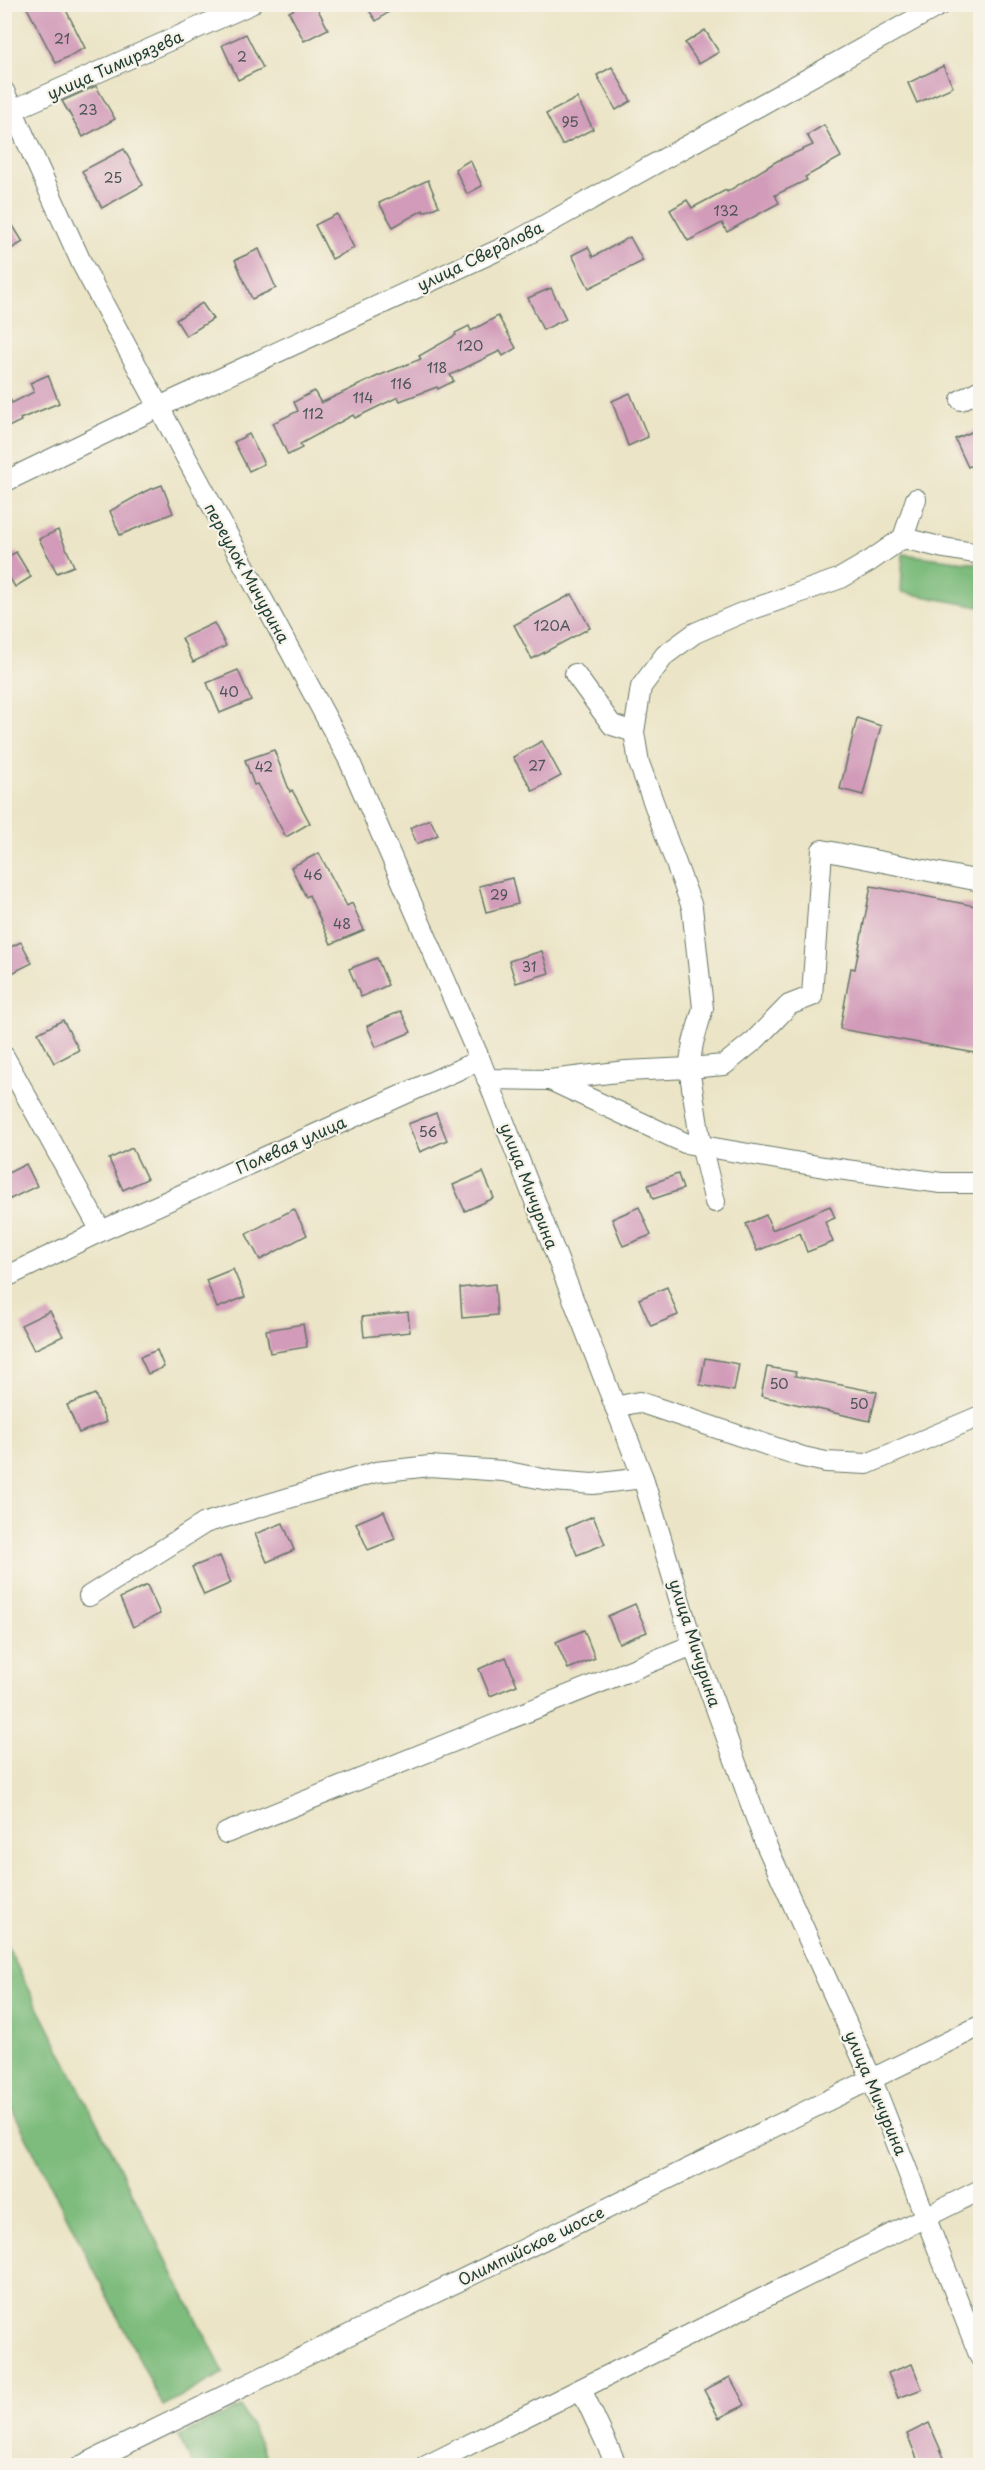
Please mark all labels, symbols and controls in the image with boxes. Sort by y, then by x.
street label: улица Тимирязева [43,23,186,105]
house number: 21 [54,28,70,49]
house number: 2 [237,46,247,67]
house number: 23 [79,99,97,120]
house number: 95 [561,111,579,132]
house number: 25 [104,167,122,188]
house number: 132 [713,200,739,221]
street label: улица Свердлова [413,214,547,296]
house number: 120 [457,335,483,356]
house number: 118 [427,357,447,378]
house number: 116 [390,373,412,394]
house number: 114 [353,387,374,408]
house number: 112 [302,403,324,424]
street label: переулок Мичурина [199,498,296,647]
house number: 120А [533,615,571,636]
house number: 40 [219,681,239,702]
house number: 27 [528,755,546,776]
house number: 42 [255,756,273,777]
house number: 46 [303,864,323,885]
house number: 29 [490,884,508,905]
house number: 48 [333,913,351,934]
house number: 31 [522,956,536,977]
street label: Полевая улица [232,1109,350,1179]
street label: улица Мичурина [495,1119,565,1252]
house number: 56 [419,1121,438,1142]
house number: 50 [769,1373,789,1394]
house number: 50 [849,1393,869,1414]
street label: улица Мичурина [664,1576,728,1710]
street label: улица Мичурина [840,2027,914,2159]
street label: Олимпийское шоссе [453,2199,608,2291]

